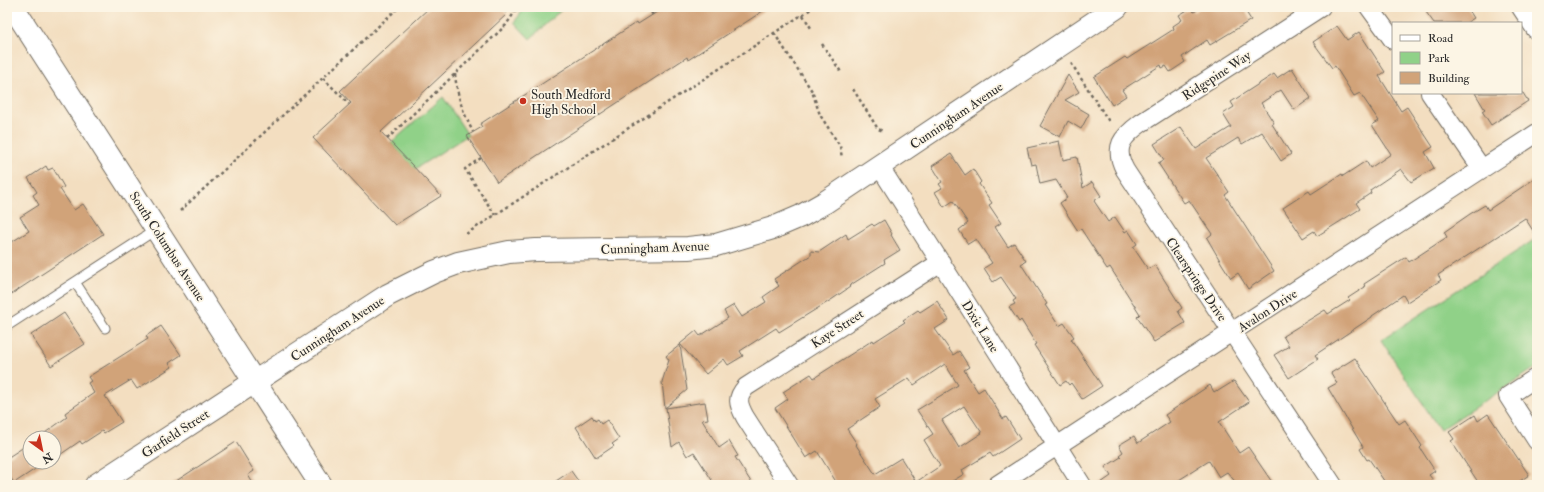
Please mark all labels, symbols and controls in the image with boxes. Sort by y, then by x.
legend [1392,22,1522,94]
text: Road [1428,31,1453,46]
street label: Ridgepine Way [1179,48,1255,105]
text: Park [1428,51,1450,66]
text: Building [1428,71,1471,86]
street label: Cunningham Avenue [907,78,1007,153]
place label: South Medford High School [531,87,611,118]
marker: South Medford High School [518,96,528,106]
street label: South Columbus Avenue [126,189,209,305]
street label: Clearsprings Drive [1161,235,1230,326]
street label: Cunningham Avenue [600,238,710,258]
street label: Avalon Drive [1234,285,1301,336]
street label: Cunningham Avenue [288,292,388,365]
street label: Dixie Lane [958,298,1003,356]
street label: Kaye Street [808,306,867,353]
street label: Garfield Street [139,406,212,462]
north arrow [22,430,62,470]
text: N [39,449,56,467]

